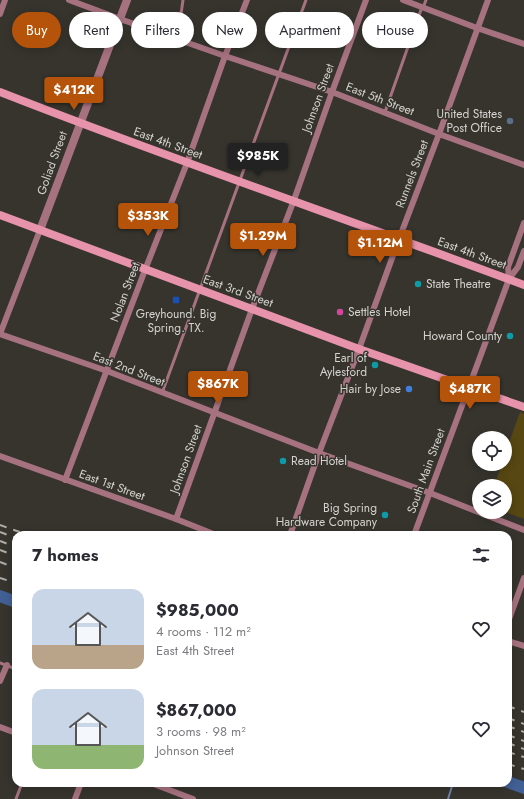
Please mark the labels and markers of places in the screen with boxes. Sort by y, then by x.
pin: $412K [46,77,102,111]
place label: United States Post Office [436,105,502,137]
marker: United States Post Office [505,116,515,126]
pin: $985K [230,143,286,177]
pin: $353K [120,203,176,237]
pin: $1.29M [230,223,296,257]
pin: $1.12M [347,230,413,264]
place label: State Theatre [426,275,491,293]
marker: State Theatre [413,279,423,289]
marker: Greyhound. Big Spring. TX. [171,295,181,305]
place label: Settles Hotel [348,303,411,321]
place label: Greyhound. Big Spring. TX. [136,305,216,337]
marker: Settles Hotel [335,307,345,317]
place label: Howard County [423,327,503,345]
marker: Howard County [505,331,515,341]
place label: Earl of Aylesford [320,349,368,381]
marker: Earl of Aylesford [370,360,380,370]
pin: $867K [190,371,246,405]
pin: $487K [442,376,498,410]
place label: Hair by Jose [340,380,401,398]
marker: Hair by Jose [404,384,414,394]
place label: Read Hotel [291,452,347,470]
marker: Read Hotel [278,456,288,466]
place label: Big Spring Hardware Company [276,499,378,531]
marker: Big Spring Hardware Company [380,510,390,520]

